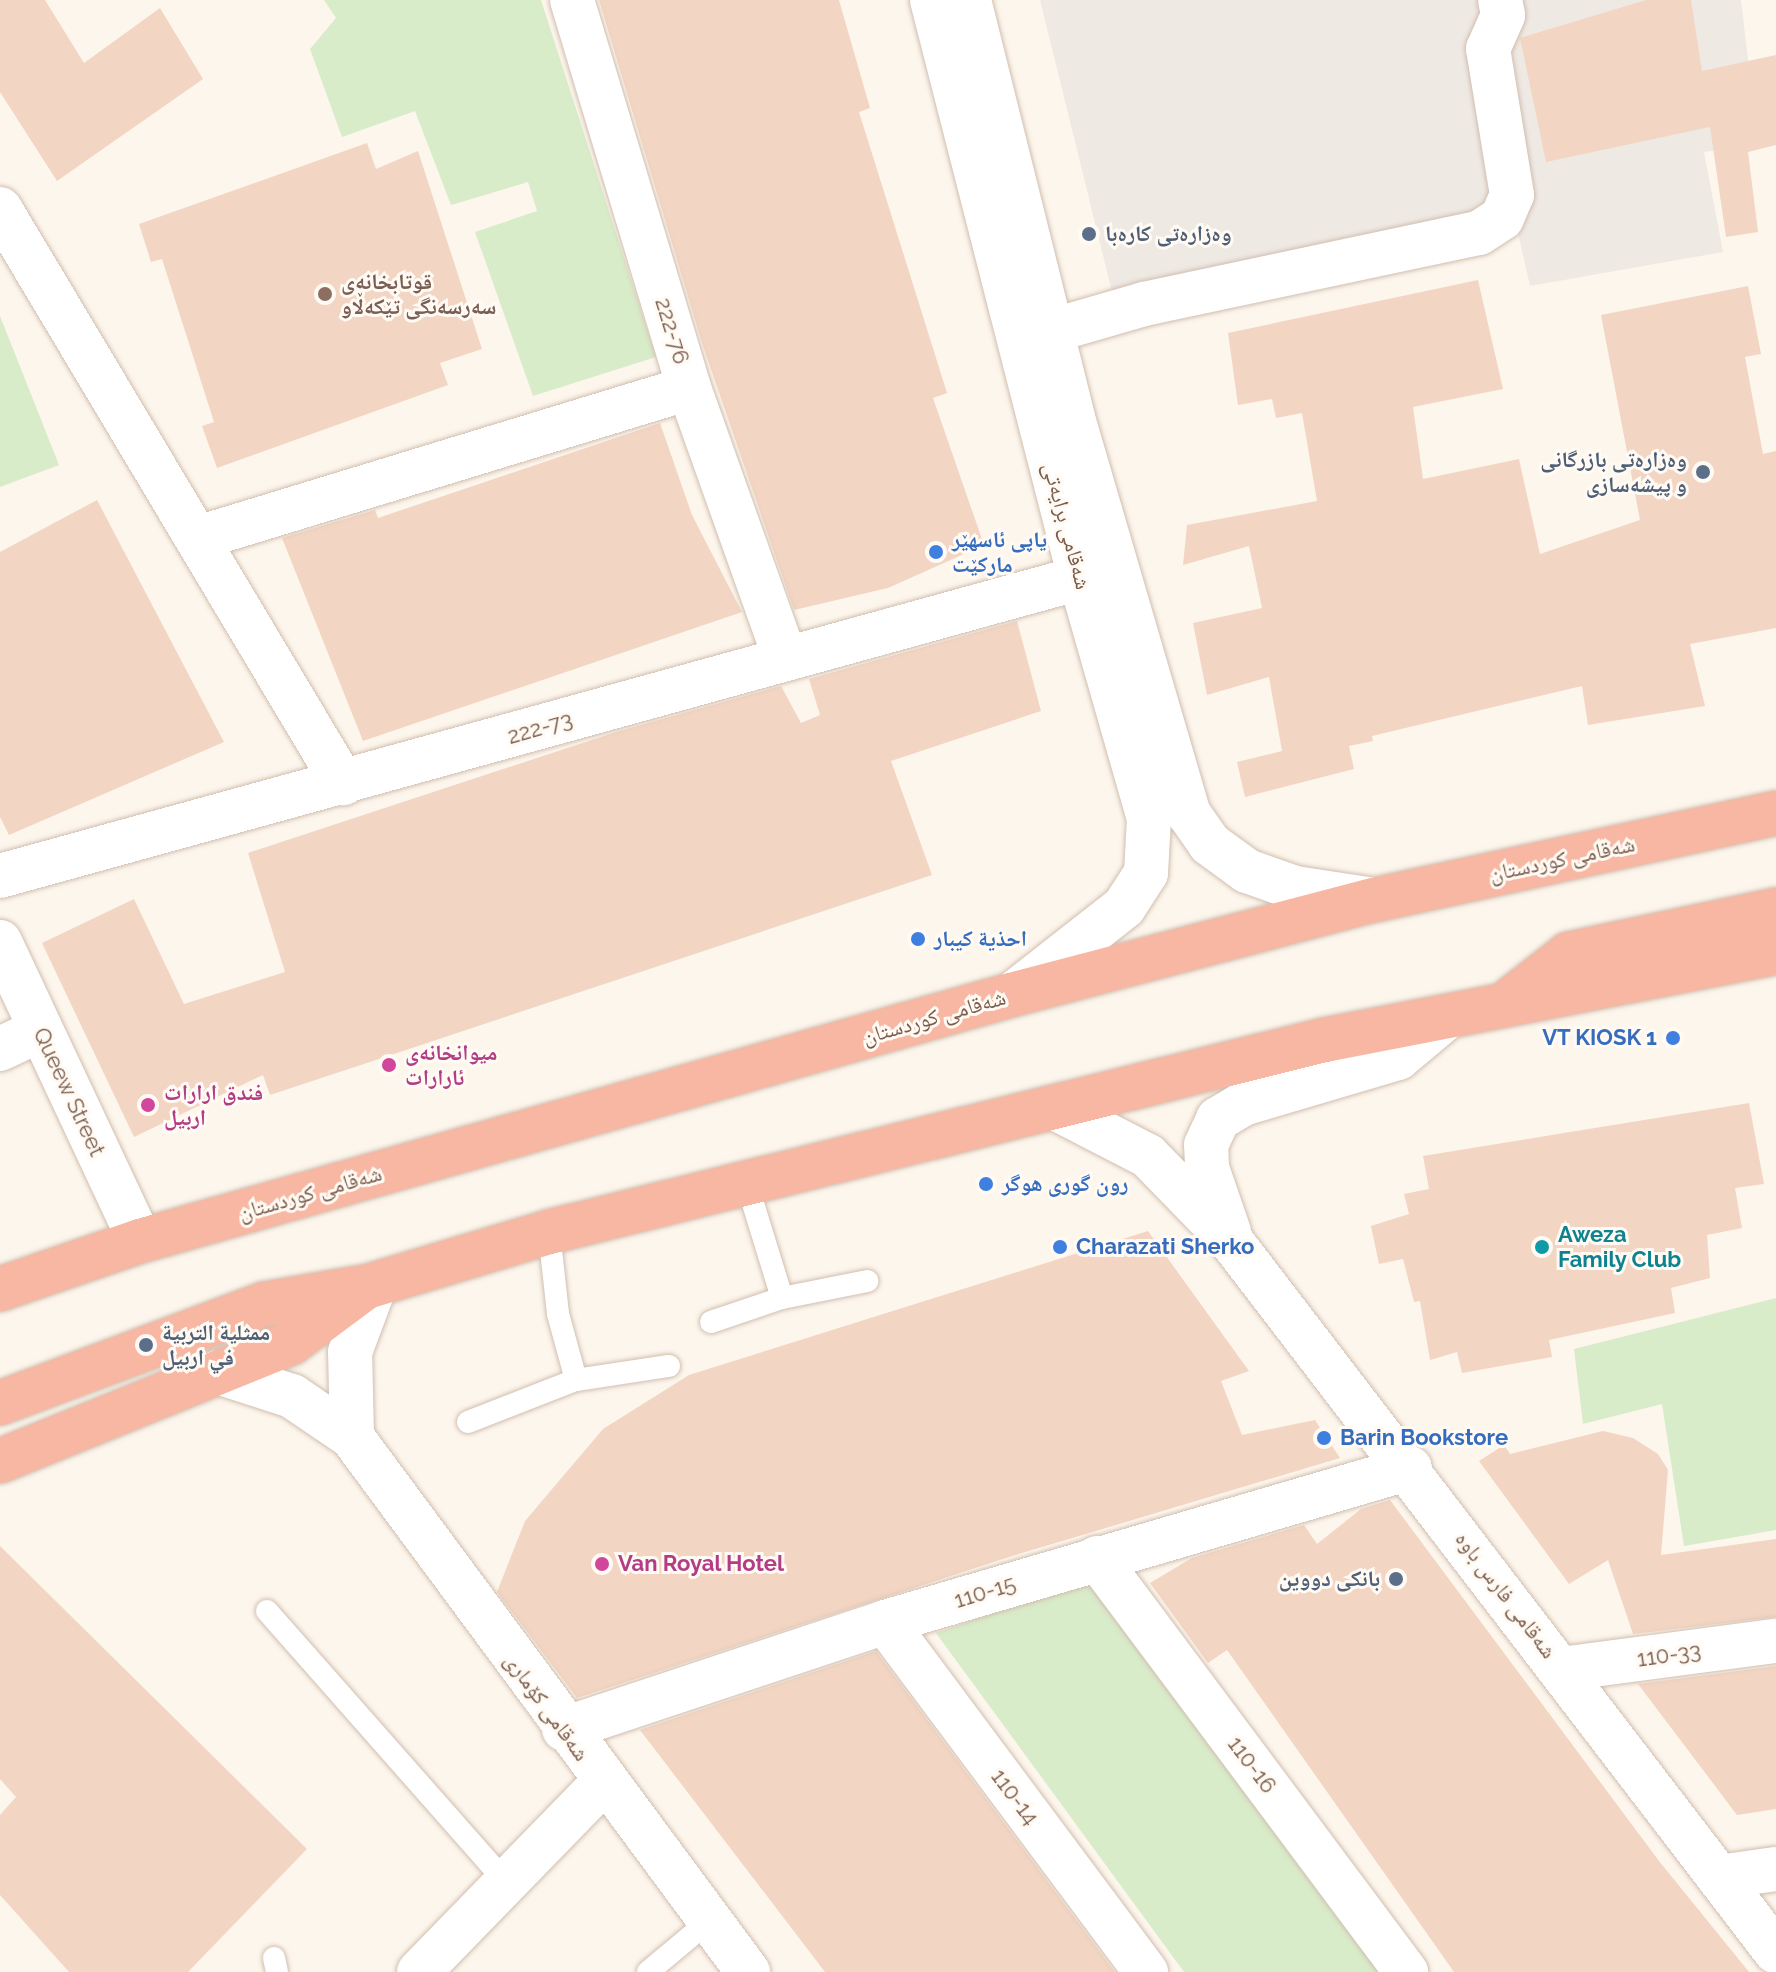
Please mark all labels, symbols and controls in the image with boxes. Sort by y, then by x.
place label: وەزارەتی کارەبا [1105,221,1232,247]
marker: وەزارەتی کارەبا [1080,225,1098,243]
place label: قوتابخانەی سەرسەنگی تێکەڵاو [341,268,496,320]
marker: قوتابخانەی سەرسەنگی تێکەڵاو [316,285,334,303]
street label: 222-76 [649,295,695,367]
place label: وەزارەتی بازرگانی و پیشەسازی [1540,446,1687,498]
street label: شەقامی برایەتی [1037,460,1097,592]
marker: وەزارەتی بازرگانی و پیشەسازی [1694,463,1712,481]
place label: ياپی ئاسهێر مارکێت [952,526,1047,578]
marker: ياپی ئاسهێر مارکێت [927,543,945,561]
street label: 222-73 [504,706,576,750]
street label: شەقامی کوردستان [1487,831,1637,887]
place label: احذية كيبار [934,926,1027,952]
marker: احذية كيبار [909,930,927,948]
street label: شەقامی کوردستان [859,984,1009,1050]
street label: Queew Street [28,1023,110,1161]
place label: VT KIOSK 1 [1541,1025,1657,1051]
marker: VT KIOSK 1 [1664,1029,1682,1047]
place label: میوانخانەی ئارارات [405,1039,497,1090]
marker: میوانخانەی ئارارات [380,1056,398,1074]
place label: فندق ارارات اربيل [164,1079,263,1130]
marker: فندق ارارات اربيل [139,1096,157,1114]
street label: شەقامی کوردستان [235,1160,385,1226]
place label: رون گوری هوگر [1002,1171,1128,1197]
marker: رون گوری هوگر [977,1175,995,1193]
place label: Aweza Family Club [1558,1221,1682,1272]
place label: Charazati Sherko [1076,1234,1254,1260]
marker: Charazati Sherko [1051,1238,1069,1256]
marker: Aweza Family Club [1533,1238,1551,1256]
place label: ممثلية التربية في اربيل [162,1319,270,1370]
marker: ممثلية التربية في اربيل [137,1336,155,1354]
place label: Barin Bookstore [1340,1425,1508,1451]
marker: Barin Bookstore [1315,1429,1333,1447]
street label: شەقامی فارس باوە [1450,1526,1562,1664]
place label: Van Royal Hotel [618,1551,784,1577]
marker: Van Royal Hotel [593,1555,611,1573]
place label: بانکی دووین [1279,1566,1380,1592]
street label: 110-15 [951,1570,1019,1614]
marker: بانکی دووین [1387,1570,1405,1588]
street label: 110-33 [1635,1637,1703,1673]
street label: شەقامی کۆماری [499,1648,595,1766]
street label: 110-16 [1222,1731,1282,1799]
street label: 110-14 [986,1764,1044,1830]

